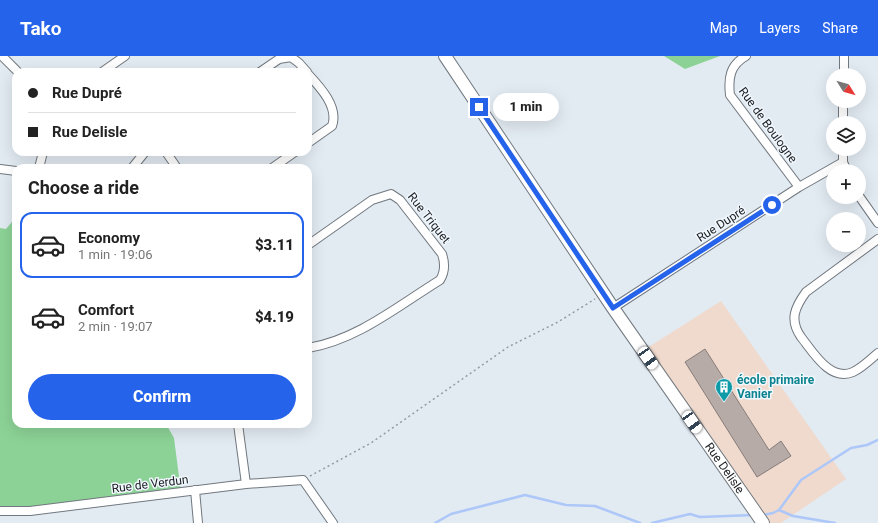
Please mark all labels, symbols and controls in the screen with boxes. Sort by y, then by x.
text: Tako [20,17,61,40]
text: Map [710,20,737,36]
text: Layers [759,20,800,36]
text: Share [822,20,858,36]
north arrow [826,68,866,108]
map controls [826,68,866,252]
text: Rue Dupré [52,84,122,102]
street label: Rue de Boulogne [736,85,800,165]
callout: 1 min [493,93,559,121]
route end [470,98,488,116]
text: 1 min [510,99,542,114]
button: layers [826,116,866,156]
text: Rue Delisle [52,123,127,141]
button: + [826,164,866,204]
text: Choose a ride [28,177,139,198]
street label: Rue Triquet [405,190,453,246]
route start [763,196,781,214]
street label: Rue Dupré [694,203,748,245]
button: − [826,212,866,252]
icon: car [30,227,66,263]
text: Economy [78,229,140,247]
text: $3.11 [255,236,294,254]
text: 1 min · 19:06 [78,247,153,262]
icon: car [30,299,66,335]
text: Comfort [78,301,134,319]
text: $4.19 [255,308,294,326]
text: 2 min · 19:07 [78,319,153,334]
car [636,345,660,371]
place label: école primaire Vanier [737,373,815,401]
button: Confirm [28,374,296,420]
building icon: école primaire Vanier [714,377,734,402]
car [680,409,704,435]
street label: Rue Delisle [702,440,747,496]
street label: Rue de Verdun [111,472,189,496]

